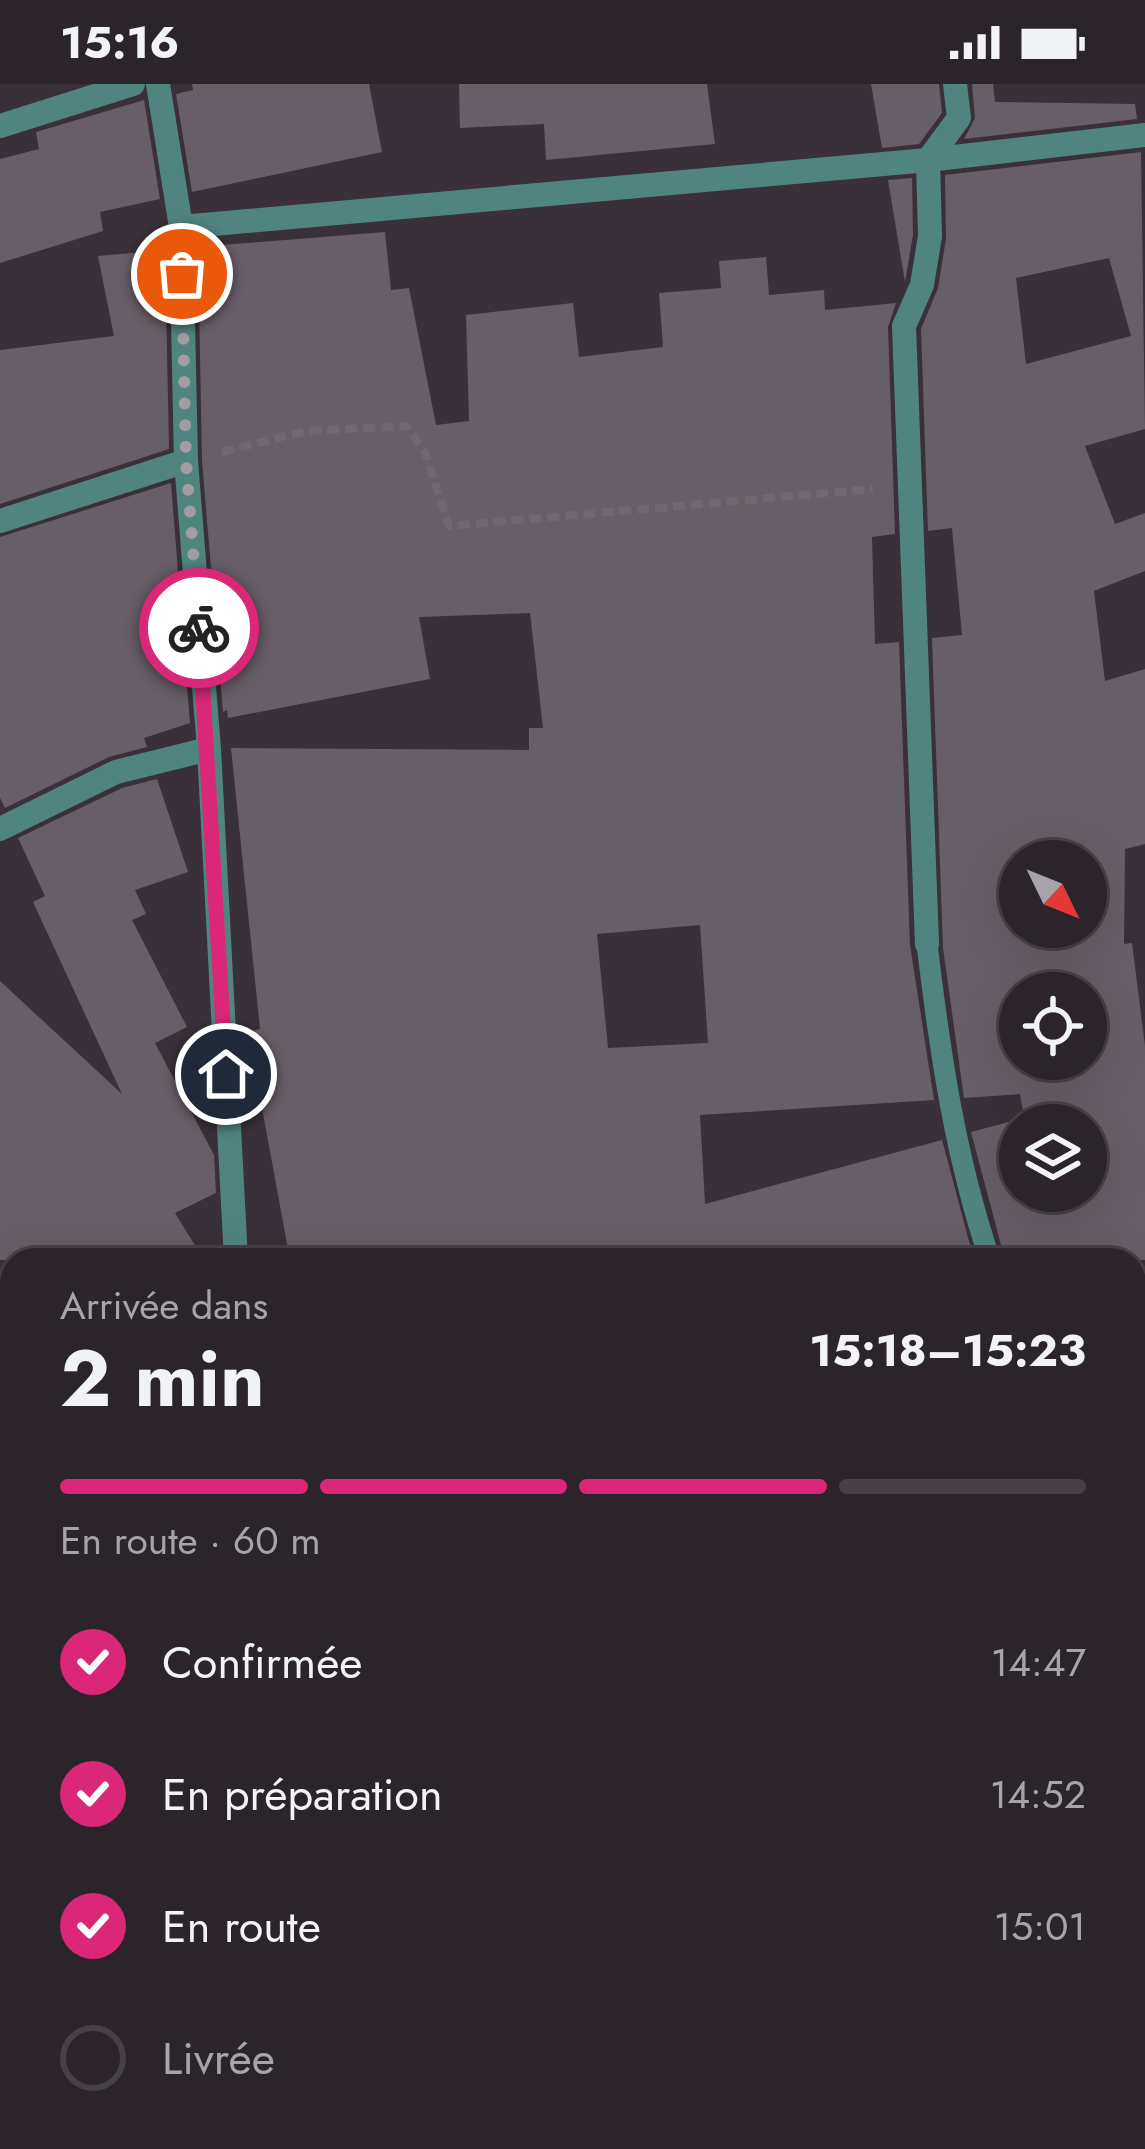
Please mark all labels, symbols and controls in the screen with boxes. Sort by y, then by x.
text: 15:16 [60,10,179,75]
pin [131,223,233,325]
icon: bag [149,241,215,307]
courier [139,568,259,688]
icon: bike [166,595,232,661]
north arrow [999,840,1107,948]
map controls [999,840,1107,1212]
button: locate [999,972,1107,1080]
pin [175,1023,277,1125]
icon: home [193,1041,259,1107]
button: layers [999,1104,1107,1212]
text: Arrivée dans [60,1277,268,1334]
text: 15:18–15:23 [809,1318,1086,1383]
text: 2 min [60,1323,265,1435]
text: En route · 60 m [60,1512,321,1569]
icon: check [60,1629,126,1695]
text: Confirmée [162,1630,362,1695]
text: 14:47 [991,1634,1086,1691]
icon: check [60,1761,126,1827]
text: En préparation [162,1762,443,1827]
text: 14:52 [990,1766,1086,1823]
icon: check [60,1893,126,1959]
text: En route [162,1894,321,1959]
text: 15:01 [994,1898,1086,1955]
text: Livrée [162,2026,275,2091]

